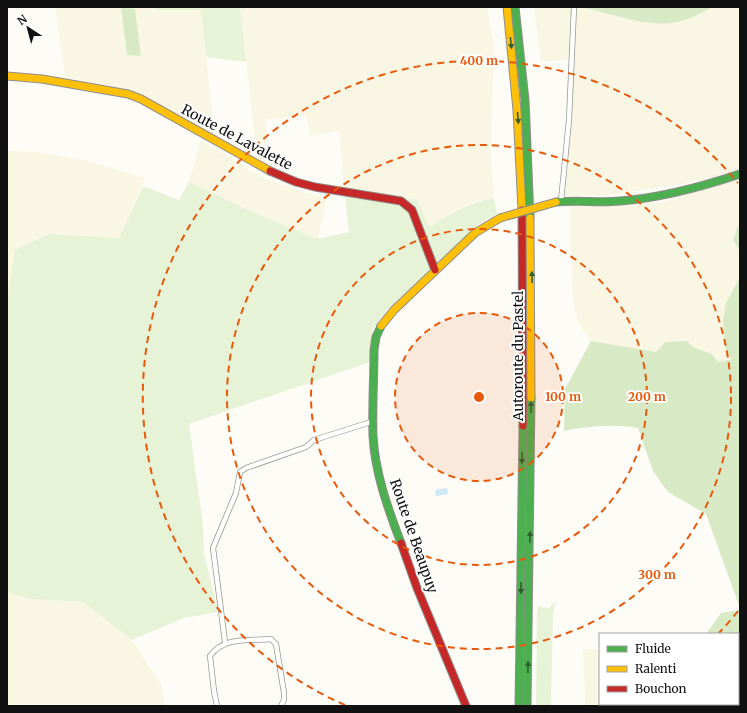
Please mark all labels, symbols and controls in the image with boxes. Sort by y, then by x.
north arrow [8,8,48,48]
text: N [14,12,30,28]
one-way arrow [508,37,514,49]
text: 400 m [460,53,498,68]
street label: Route de Lavalette [178,100,296,174]
one-way arrow [514,112,521,124]
one-way arrow [529,270,535,283]
street label: Autoroute du Pastel [509,290,527,422]
text: 100 m [545,389,581,404]
text: 200 m [628,389,666,404]
centre of rings [472,390,486,404]
one-way arrow [528,400,534,413]
one-way arrow [519,452,525,465]
street label: Route de Beaupuy [386,476,442,596]
one-way arrow [526,531,533,543]
text: 300 m [638,567,676,582]
one-way arrow [518,582,524,595]
legend [599,633,739,705]
text: Fluide [635,641,671,656]
one-way arrow [525,660,531,673]
text: Ralenti [635,661,676,676]
text: Bouchon [635,681,687,696]

